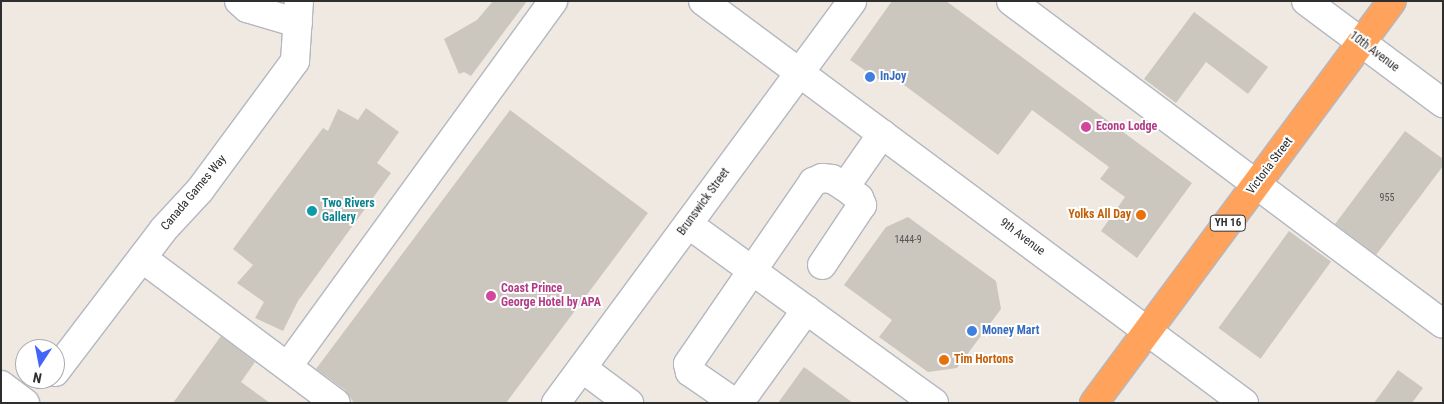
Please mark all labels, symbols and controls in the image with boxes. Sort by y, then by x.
street label: 10th Avenue [1346,29,1402,75]
place label: InJoy [880,70,906,84]
marker: InJoy [864,71,876,83]
place label: Econo Lodge [1096,120,1157,134]
marker: Econo Lodge [1080,121,1092,133]
street label: Victoria Street [1244,135,1296,197]
street label: Canada Games Way [158,152,230,234]
street label: Brunswick Street [675,166,733,238]
house number: 955 [1380,192,1394,204]
place label: Two Rivers Gallery [322,197,375,225]
marker: Two Rivers Gallery [306,205,318,217]
place label: Yolks All Day [1068,208,1131,222]
marker: Yolks All Day [1135,209,1147,221]
road number: YH 16 [1209,214,1247,232]
street label: 9th Avenue [997,215,1047,259]
house number: 1444-9 [894,234,922,246]
place label: Coast Prince George Hotel by APA [501,282,601,310]
marker: Coast Prince George Hotel by APA [485,290,497,302]
place label: Money Mart [982,324,1039,338]
marker: Money Mart [966,325,978,337]
north arrow [15,339,65,389]
place label: Tim Hortons [954,353,1014,367]
marker: Tim Hortons [938,354,950,366]
text: N [32,369,43,386]

